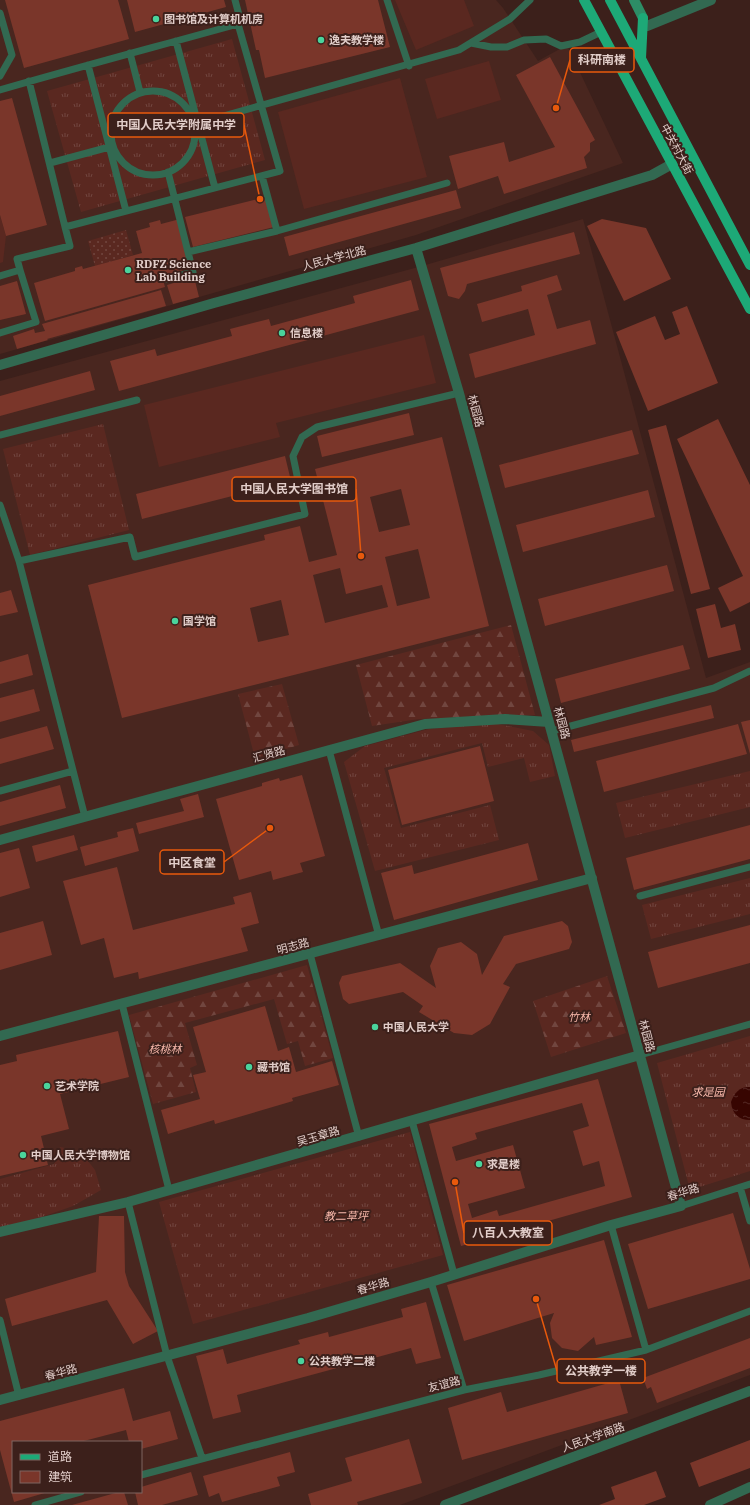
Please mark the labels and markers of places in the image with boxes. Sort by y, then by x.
place label: 图书馆及计算机机房 [164,12,263,26]
marker: 图书馆及计算机机房 [151,14,161,24]
place label: 逸夫教学楼 [329,33,384,47]
marker: 逸夫教学楼 [316,35,326,45]
callout: 科研南楼 [570,48,634,72]
callout: 中国人民大学附属中学 [108,113,244,137]
place label: RDFZ Science Lab Building [136,257,211,284]
marker: RDFZ Science Lab Building [123,265,133,275]
place label: 信息楼 [290,326,323,340]
marker: 信息楼 [277,328,287,338]
callout: 中国人民大学图书馆 [232,477,356,501]
place label: 国学馆 [183,614,216,628]
marker: 国学馆 [170,616,180,626]
callout: 中区食堂 [160,850,224,874]
place label: 中国人民大学 [383,1020,449,1034]
marker: 中国人民大学 [370,1022,380,1032]
place label: 藏书馆 [257,1060,290,1074]
marker: 藏书馆 [244,1062,254,1072]
place label: 艺术学院 [55,1079,99,1093]
marker: 艺术学院 [42,1081,52,1091]
place label: 中国人民大学博物馆 [31,1148,130,1162]
marker: 中国人民大学博物馆 [18,1150,28,1160]
place label: 求是楼 [487,1157,520,1171]
marker: 求是楼 [474,1159,484,1169]
callout: 八百人大教室 [464,1221,552,1245]
place label: 公共教学二楼 [309,1354,375,1368]
marker: 公共教学二楼 [296,1356,306,1366]
callout: 公共教学一楼 [557,1359,645,1383]

